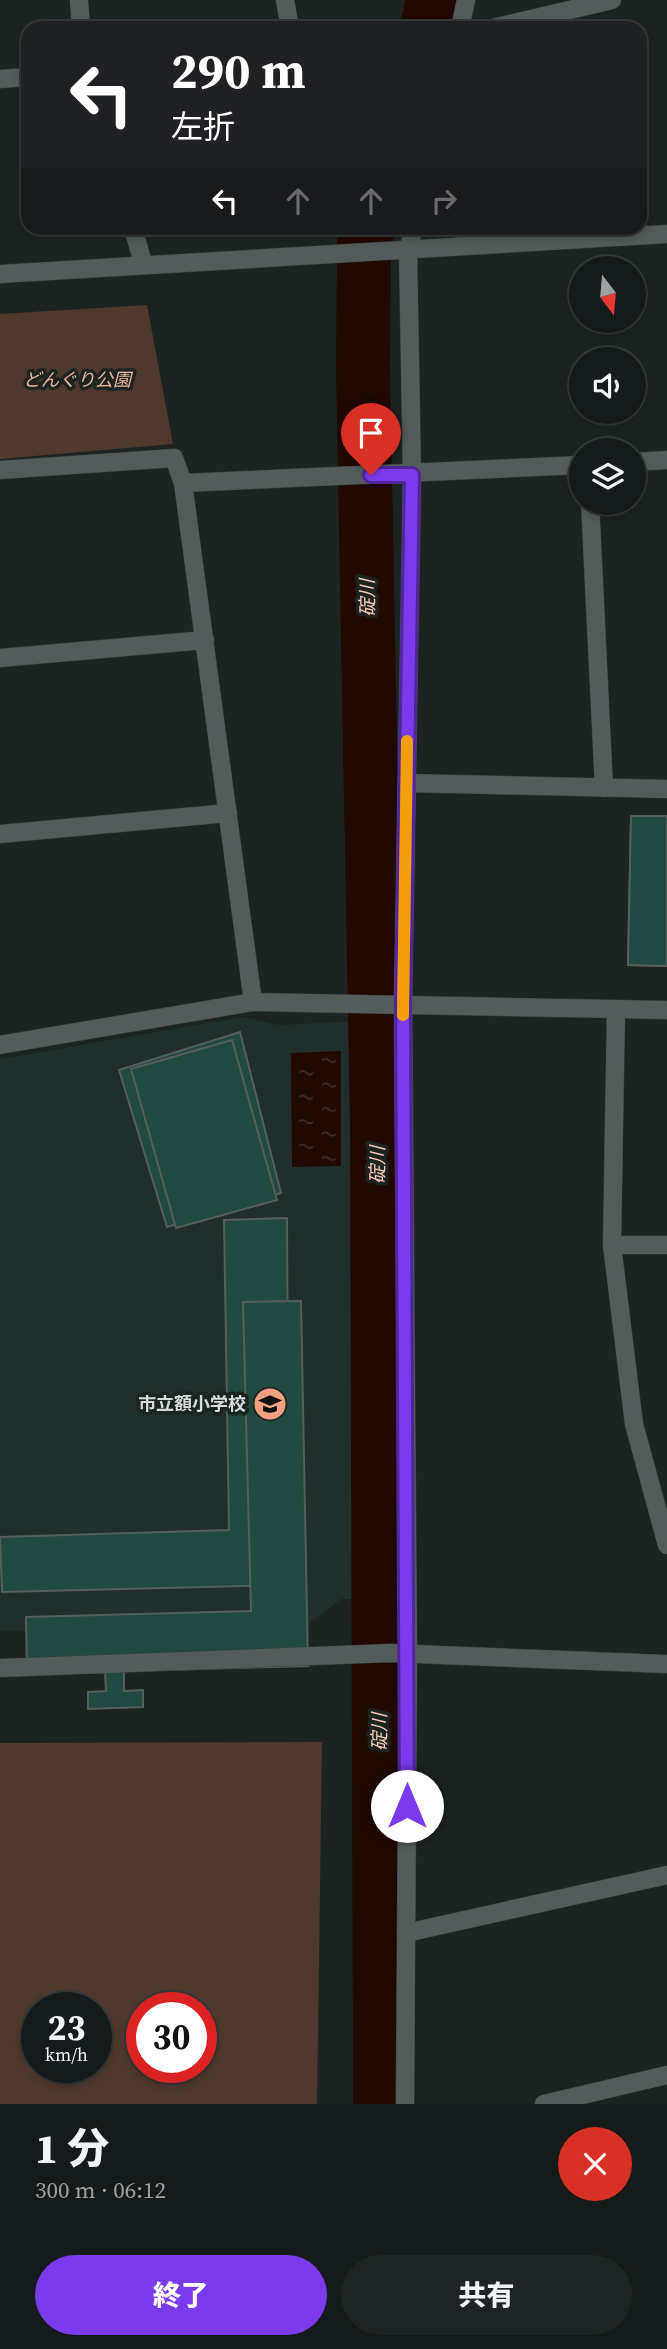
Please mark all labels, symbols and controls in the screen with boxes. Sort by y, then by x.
text: 290 m [171,37,306,104]
icon: left [56,49,147,140]
text: 左折 [171,105,235,149]
icon: left [206,182,244,220]
icon: ahead [279,182,317,220]
icon: ahead [352,182,390,220]
icon: right [425,182,463,220]
north arrow [569,256,646,332]
map controls [569,256,646,515]
button: sound [569,347,646,424]
park label: どんぐり公園 [23,367,134,392]
pin [341,403,401,475]
icon: arrive [352,414,390,452]
button: layers [569,438,646,515]
water label: 碇川 [354,577,380,617]
water label: 碇川 [364,1144,390,1184]
school or university icon: 市立額小学校 [251,1385,289,1423]
place label: 市立額小学校 [138,1391,246,1416]
water label: 碇川 [366,1711,392,1751]
position arrow [370,1769,444,1843]
speed limit sign: 30 [126,1992,217,2083]
text: 23 [48,2004,85,2052]
text: km/h [45,2042,88,2067]
text: 1 分 [35,2119,109,2177]
button: close [558,2127,632,2201]
text: 300 m · 06:12 [35,2174,166,2206]
button: 終了 [35,2255,327,2335]
button: 共有 [341,2255,632,2335]

